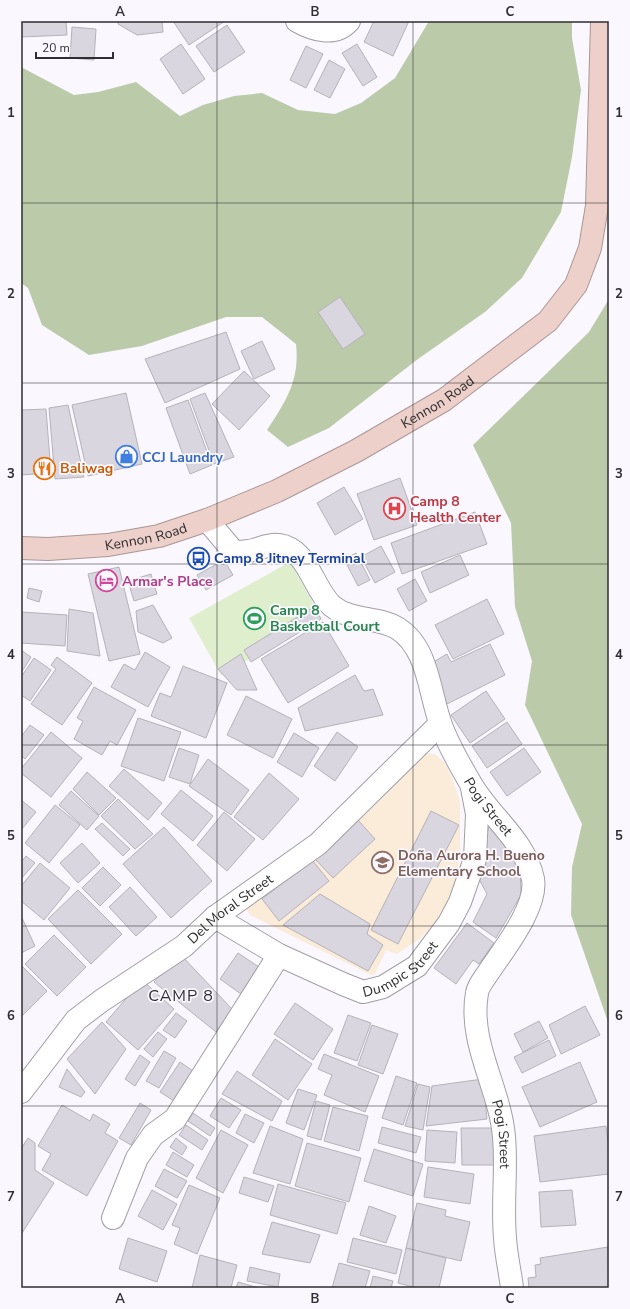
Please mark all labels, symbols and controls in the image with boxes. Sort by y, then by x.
text: A [115,3,125,21]
text: B [311,3,320,21]
text: C [506,3,515,21]
scale bar [36,34,113,60]
text: 20 m [42,40,70,56]
text: 1 [7,104,15,122]
text: 1 [615,104,623,122]
text: 2 [7,285,15,303]
text: 2 [615,285,623,303]
street label: Kennon Road [397,371,478,433]
shop icon: CCJ Laundry [114,444,140,470]
place label: CCJ Laundry [142,448,224,467]
restaurant icon: Baliwag [31,455,57,481]
place label: Baliwag [60,459,113,478]
text: 3 [7,465,15,483]
text: 3 [615,465,623,483]
place label: Camp 8 Health Center [410,492,501,527]
hospital icon: Camp 8 Health Center [382,496,408,522]
street label: Kennon Road [103,518,190,555]
bus stop icon: Camp 8 Jitney Terminal [186,545,212,571]
place label: Camp 8 Jitney Terminal [214,549,366,568]
hotel icon: Armar's Place [93,568,119,594]
place label: Armar's Place [122,572,213,591]
place label: Camp 8 Basketball Court [270,601,380,636]
sports icon: Camp 8 Basketball Court [242,605,268,631]
text: 4 [7,646,15,664]
text: 4 [615,646,623,664]
street label: Pogi Street [460,774,517,840]
text: 5 [7,827,15,845]
text: 5 [615,827,623,845]
place label: Doña Aurora H. Bueno Elementary School [398,846,545,881]
school or university icon: Doña Aurora H. Bueno Elementary School [370,850,396,876]
street label: Del Moral Street [183,869,277,948]
street label: Dumpic Street [360,937,442,1001]
district label: CAMP 8 [148,985,214,1007]
text: 6 [7,1007,15,1025]
text: 6 [615,1007,623,1025]
street label: Pogi Street [487,1097,515,1169]
text: 7 [7,1188,15,1206]
text: 7 [615,1188,623,1206]
text: A [115,1290,125,1308]
text: B [311,1290,320,1308]
text: C [506,1290,515,1308]

